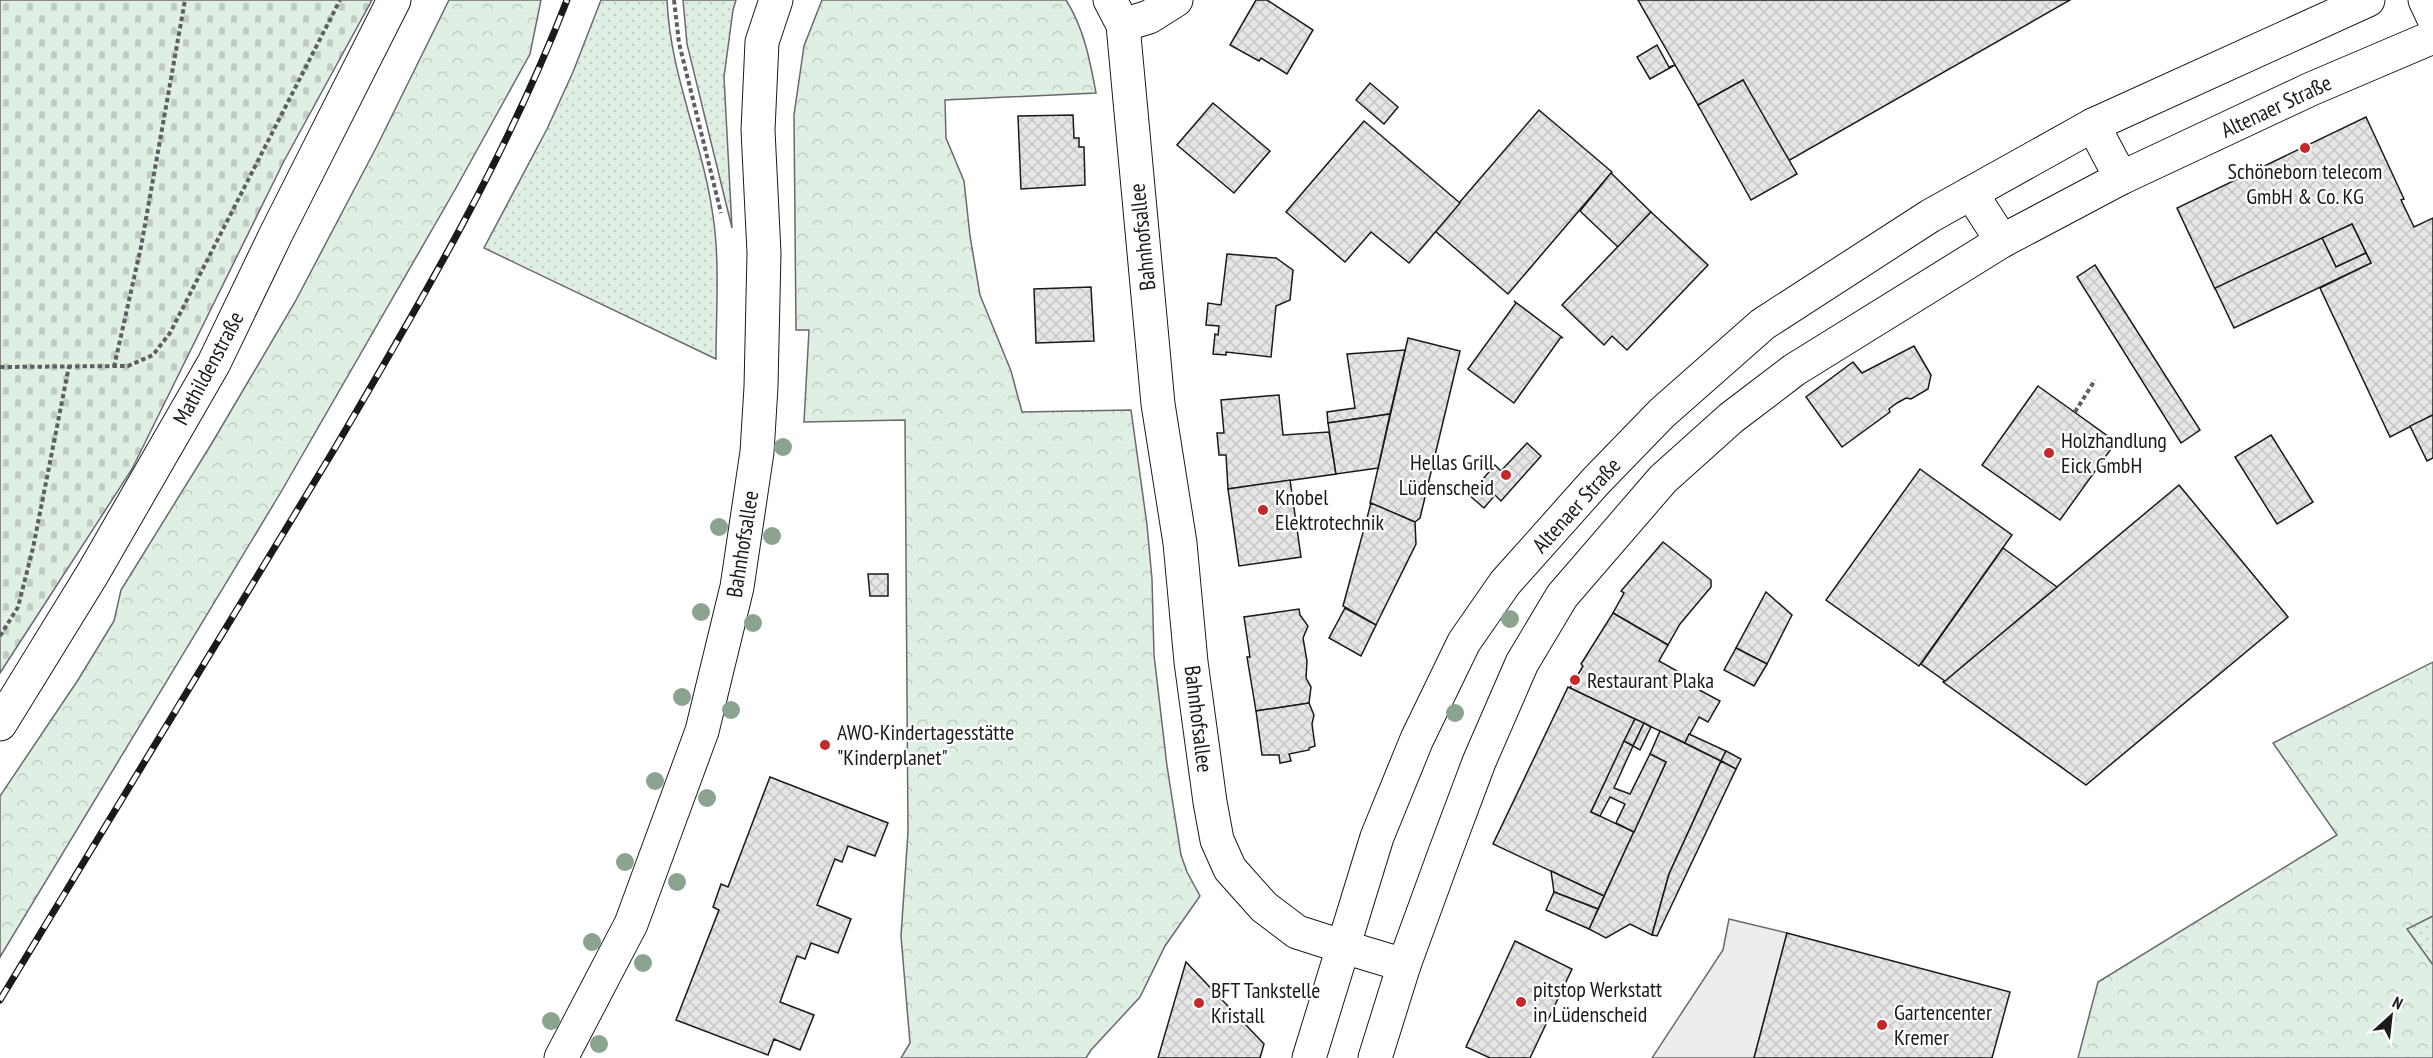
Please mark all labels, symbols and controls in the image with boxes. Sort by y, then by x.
street label: Altenaer Straße [2216,68,2336,144]
marker: Schöneborn telecom GmbH & Co. KG [2298,141,2312,155]
place label: Schöneborn telecom GmbH & Co. KG [2228,157,2382,210]
street label: Bahnhofsallee [1122,182,1162,292]
street label: Mathildenstraße [166,306,250,430]
place label: Holzhandlung Eick GmbH [2061,426,2167,479]
marker: Holzhandlung Eick GmbH [2042,446,2056,460]
place label: Hellas Grill Lüdenscheid [1399,448,1495,501]
street label: Altenaer Straße [1526,451,1626,559]
marker: Hellas Grill Lüdenscheid [1499,468,1513,482]
place label: Knobel Elektrotechnik [1275,483,1384,536]
street label: Bahnhofsallee [720,489,764,599]
marker: Knobel Elektrotechnik [1256,503,1270,517]
street label: Bahnhofsallee [1179,664,1219,774]
place label: Restaurant Plaka [1587,666,1714,694]
marker: Restaurant Plaka [1568,673,1582,687]
place label: AWO-Kindertagesstätte "Kinderplanet" [837,718,1014,771]
marker: AWO-Kindertagesstätte "Kinderplanet" [818,738,832,752]
place label: pitstop Werkstatt in Lüdenscheid [1533,975,1662,1028]
place label: BFT Tankstelle Kristall [1211,976,1320,1029]
north arrow [2361,986,2421,1046]
text: N [2389,992,2406,1014]
marker: pitstop Werkstatt in Lüdenscheid [1514,995,1528,1009]
marker: BFT Tankstelle Kristall [1192,996,1206,1010]
place label: Gartencenter Kremer [1894,998,1992,1051]
marker: Gartencenter Kremer [1875,1018,1889,1032]

